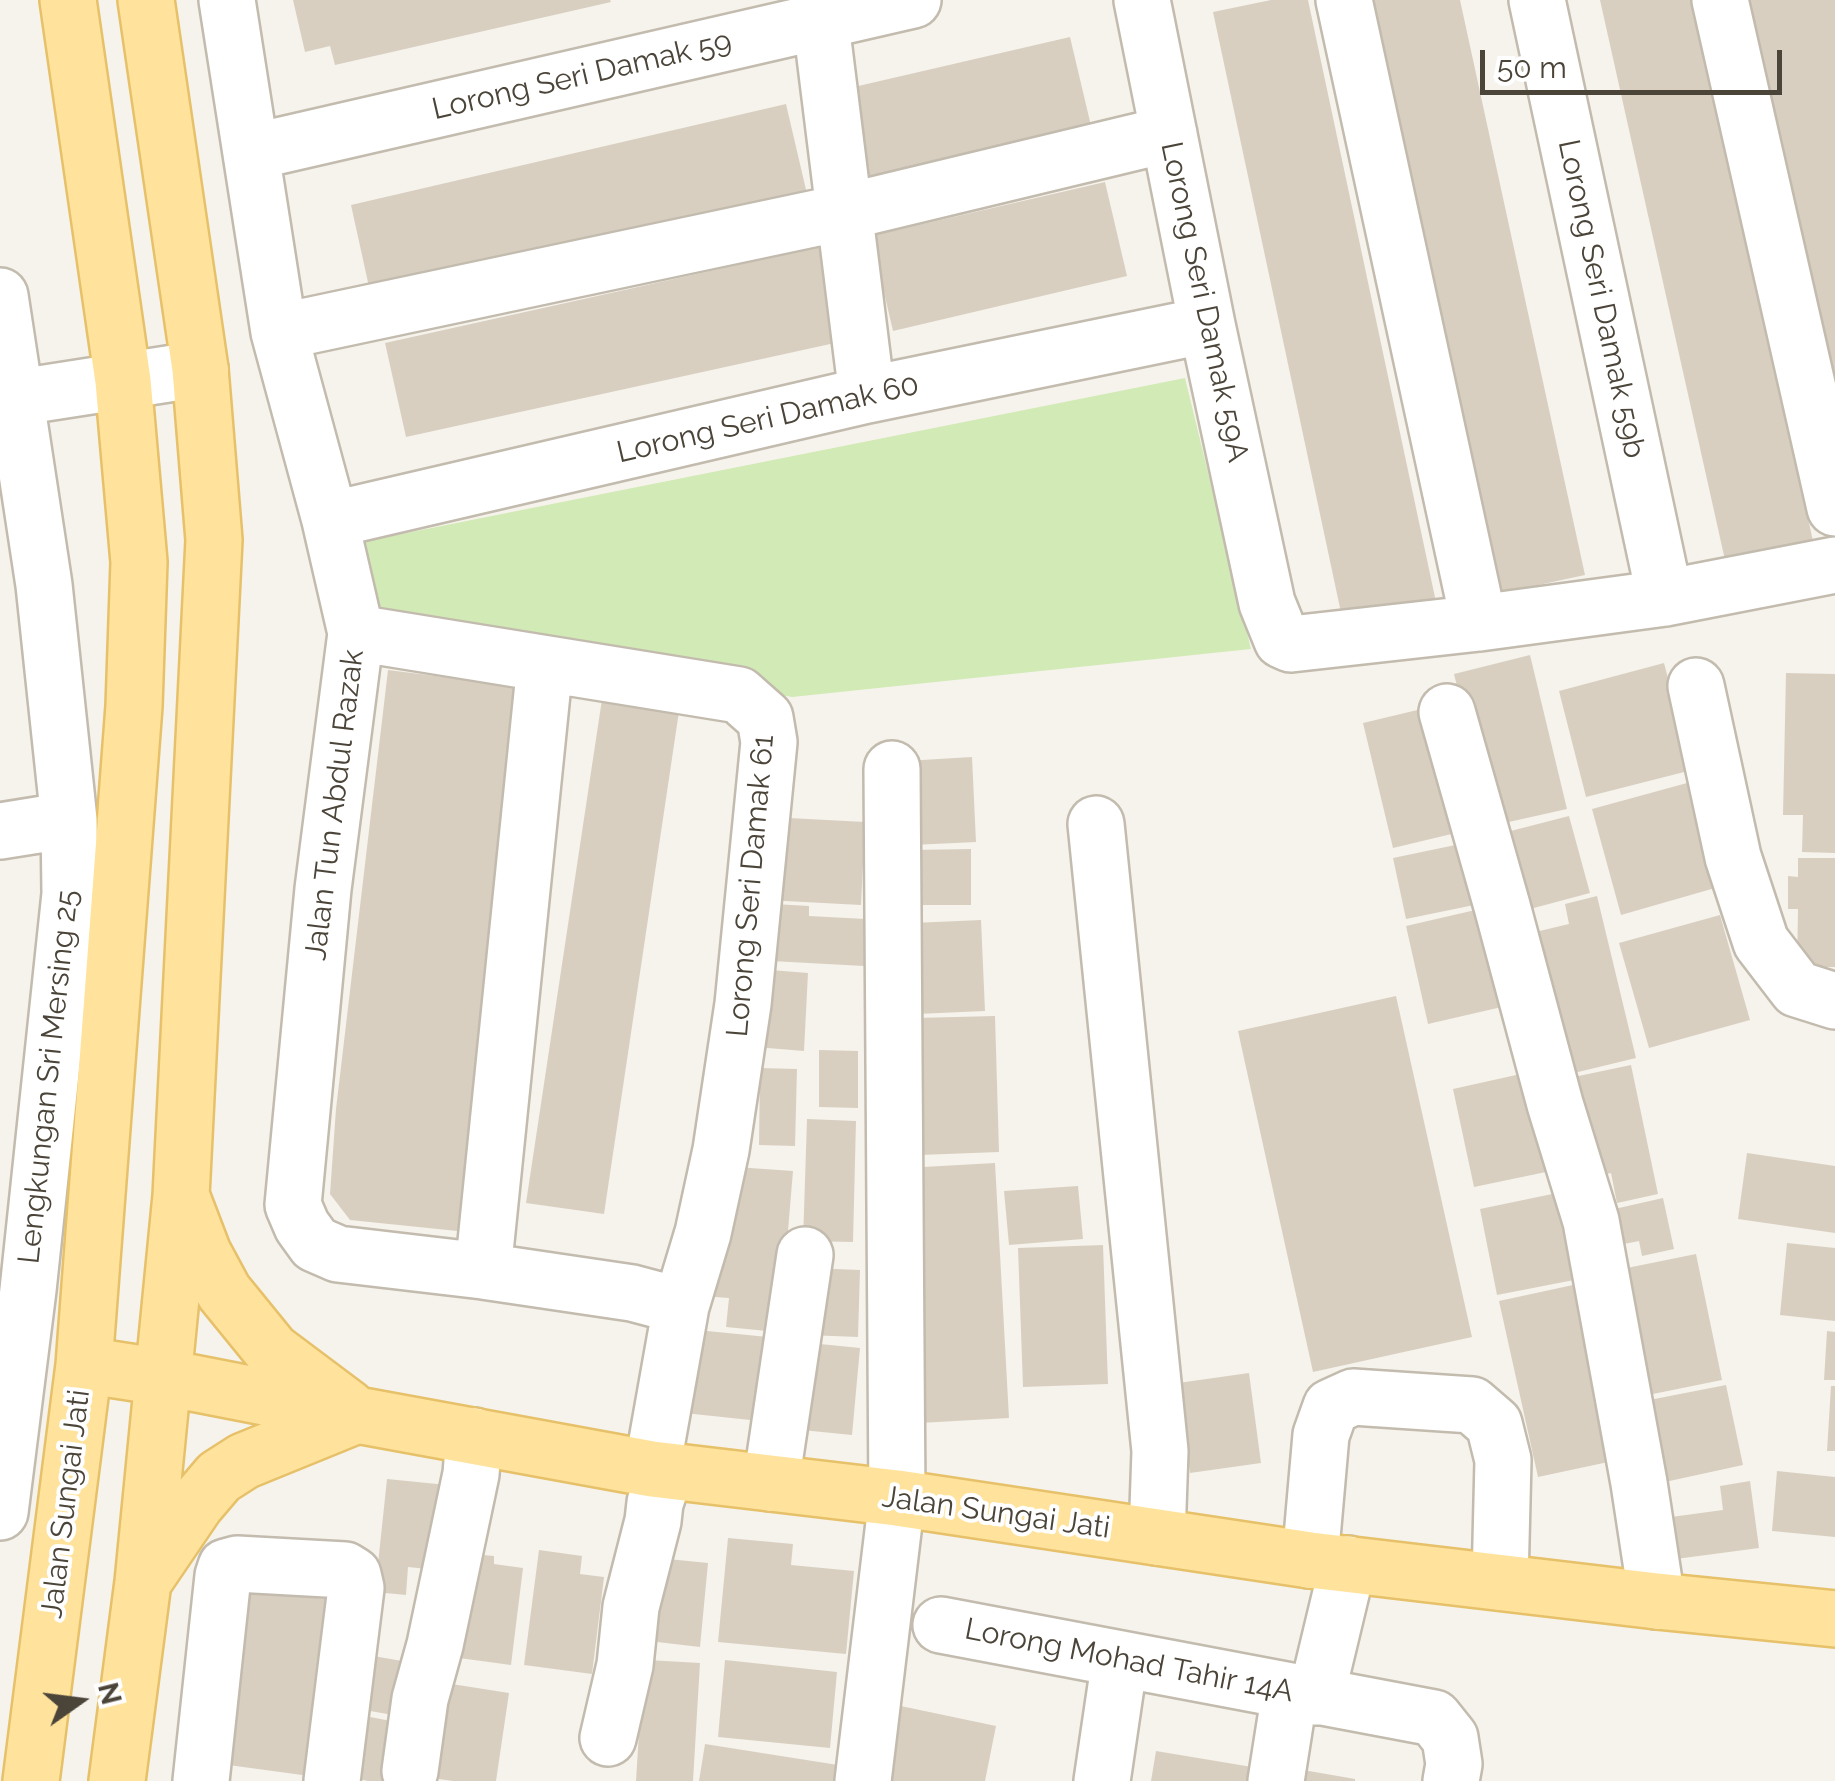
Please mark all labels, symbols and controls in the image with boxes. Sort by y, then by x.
street label: Lorong Seri Damak 59 [429,24,735,128]
scale bar [1485,30,1788,92]
text: 50 m [1497,50,1567,85]
street label: Lorong Seri Damak 59b [1550,136,1652,462]
street label: Lorong Seri Damak 59A [1152,139,1256,465]
street label: Lorong Seri Damak 60 [614,367,922,471]
street label: Jalan Tun Abdul Razak [298,648,372,962]
street label: Lorong Seri Damak 61 [720,733,782,1039]
street label: Lengkungan Sri Mersing 25 [11,888,87,1266]
street label: Jalan Sungai Jati [34,1388,98,1620]
street label: Jalan Sungai Jati [880,1479,1112,1547]
street label: Lorong Mohad Tahir 14A [962,1611,1296,1711]
north arrow [30,1651,130,1751]
text: N [91,1679,128,1708]

